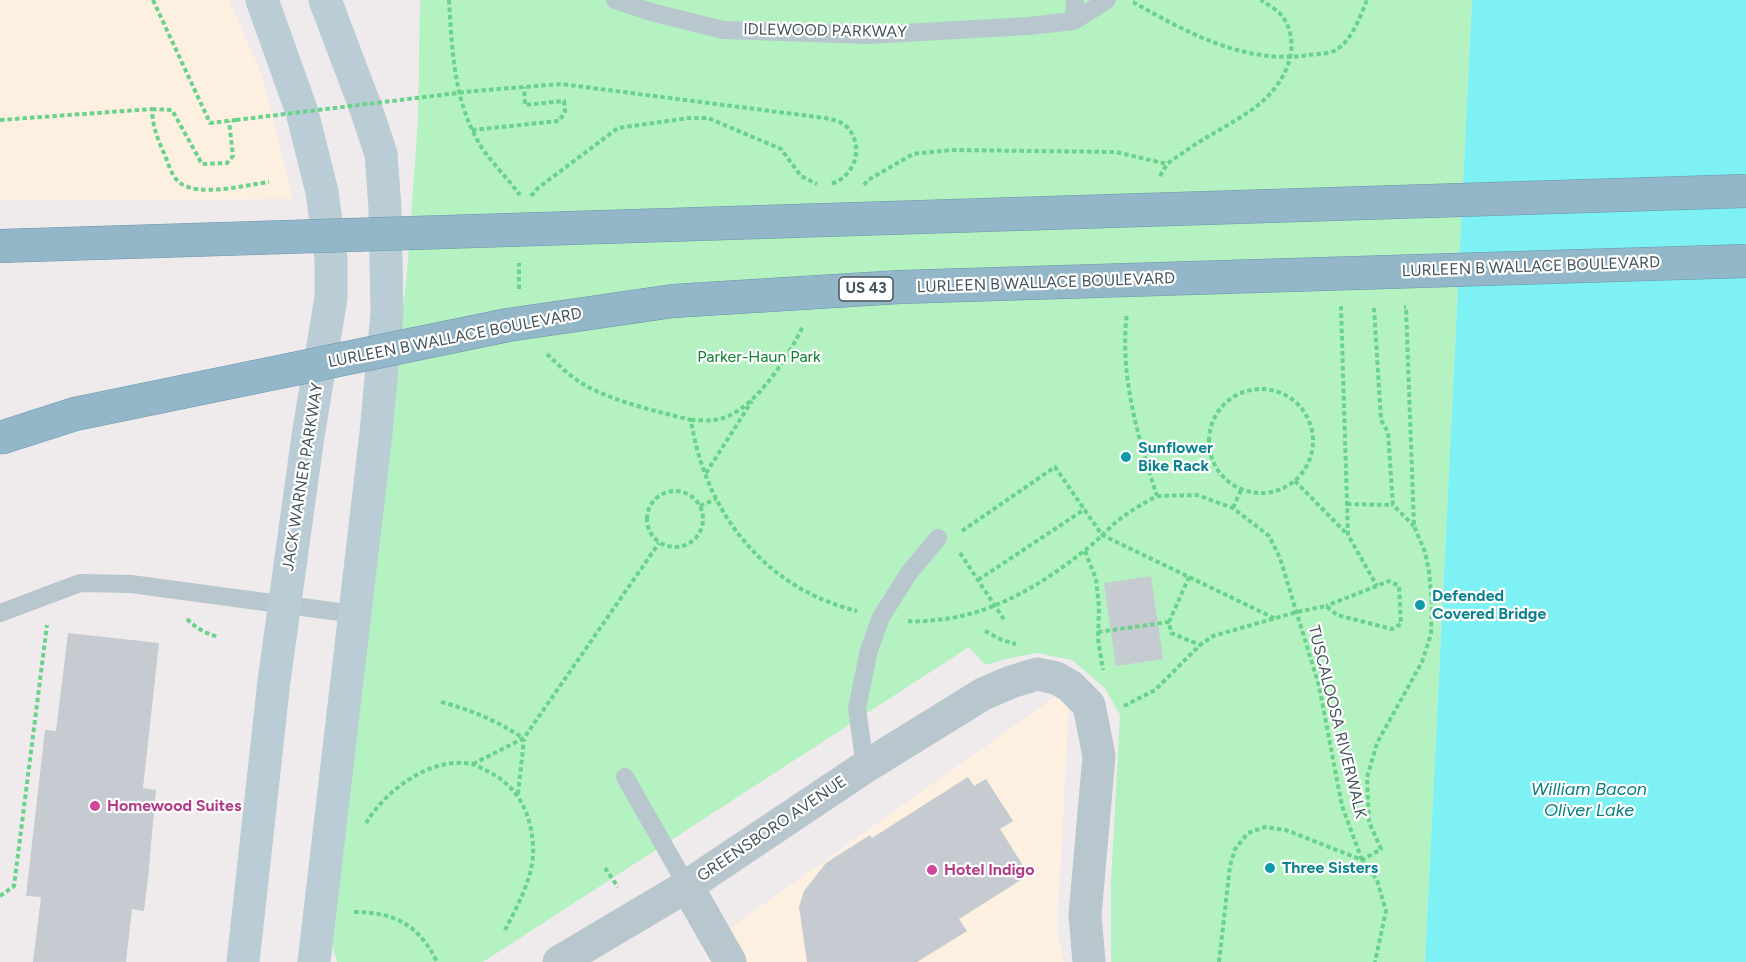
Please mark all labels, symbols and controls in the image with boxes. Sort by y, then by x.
street label: IDLEWOOD PARKWAY [743,20,907,42]
street label: LURLEEN B WALLACE BOULEVARD [1402,253,1660,281]
street label: LURLEEN B WALLACE BOULEVARD [917,269,1175,297]
road number: US 43 [839,277,893,301]
street label: LURLEEN B WALLACE BOULEVARD [326,304,584,372]
park label: Parker-Haun Park [697,347,821,367]
street label: JACK WARNER PARKWAY [279,381,327,573]
place label: Sunflower Bike Rack [1138,438,1213,476]
marker: Sunflower Bike Rack [1119,450,1133,464]
place label: Defended Covered Bridge [1432,586,1546,624]
marker: Defended Covered Bridge [1413,598,1427,612]
street label: TUSCALOOSA RIVERWALK [1304,623,1370,821]
street label: GREENSBORO AVENUE [694,772,850,886]
water label: William Bacon Oliver Lake [1531,779,1647,822]
place label: Homewood Suites [107,796,241,816]
marker: Homewood Suites [88,799,102,813]
place label: Three Sisters [1282,858,1378,878]
place label: Hotel Indigo [944,860,1035,880]
marker: Three Sisters [1263,861,1277,875]
marker: Hotel Indigo [925,863,939,877]

